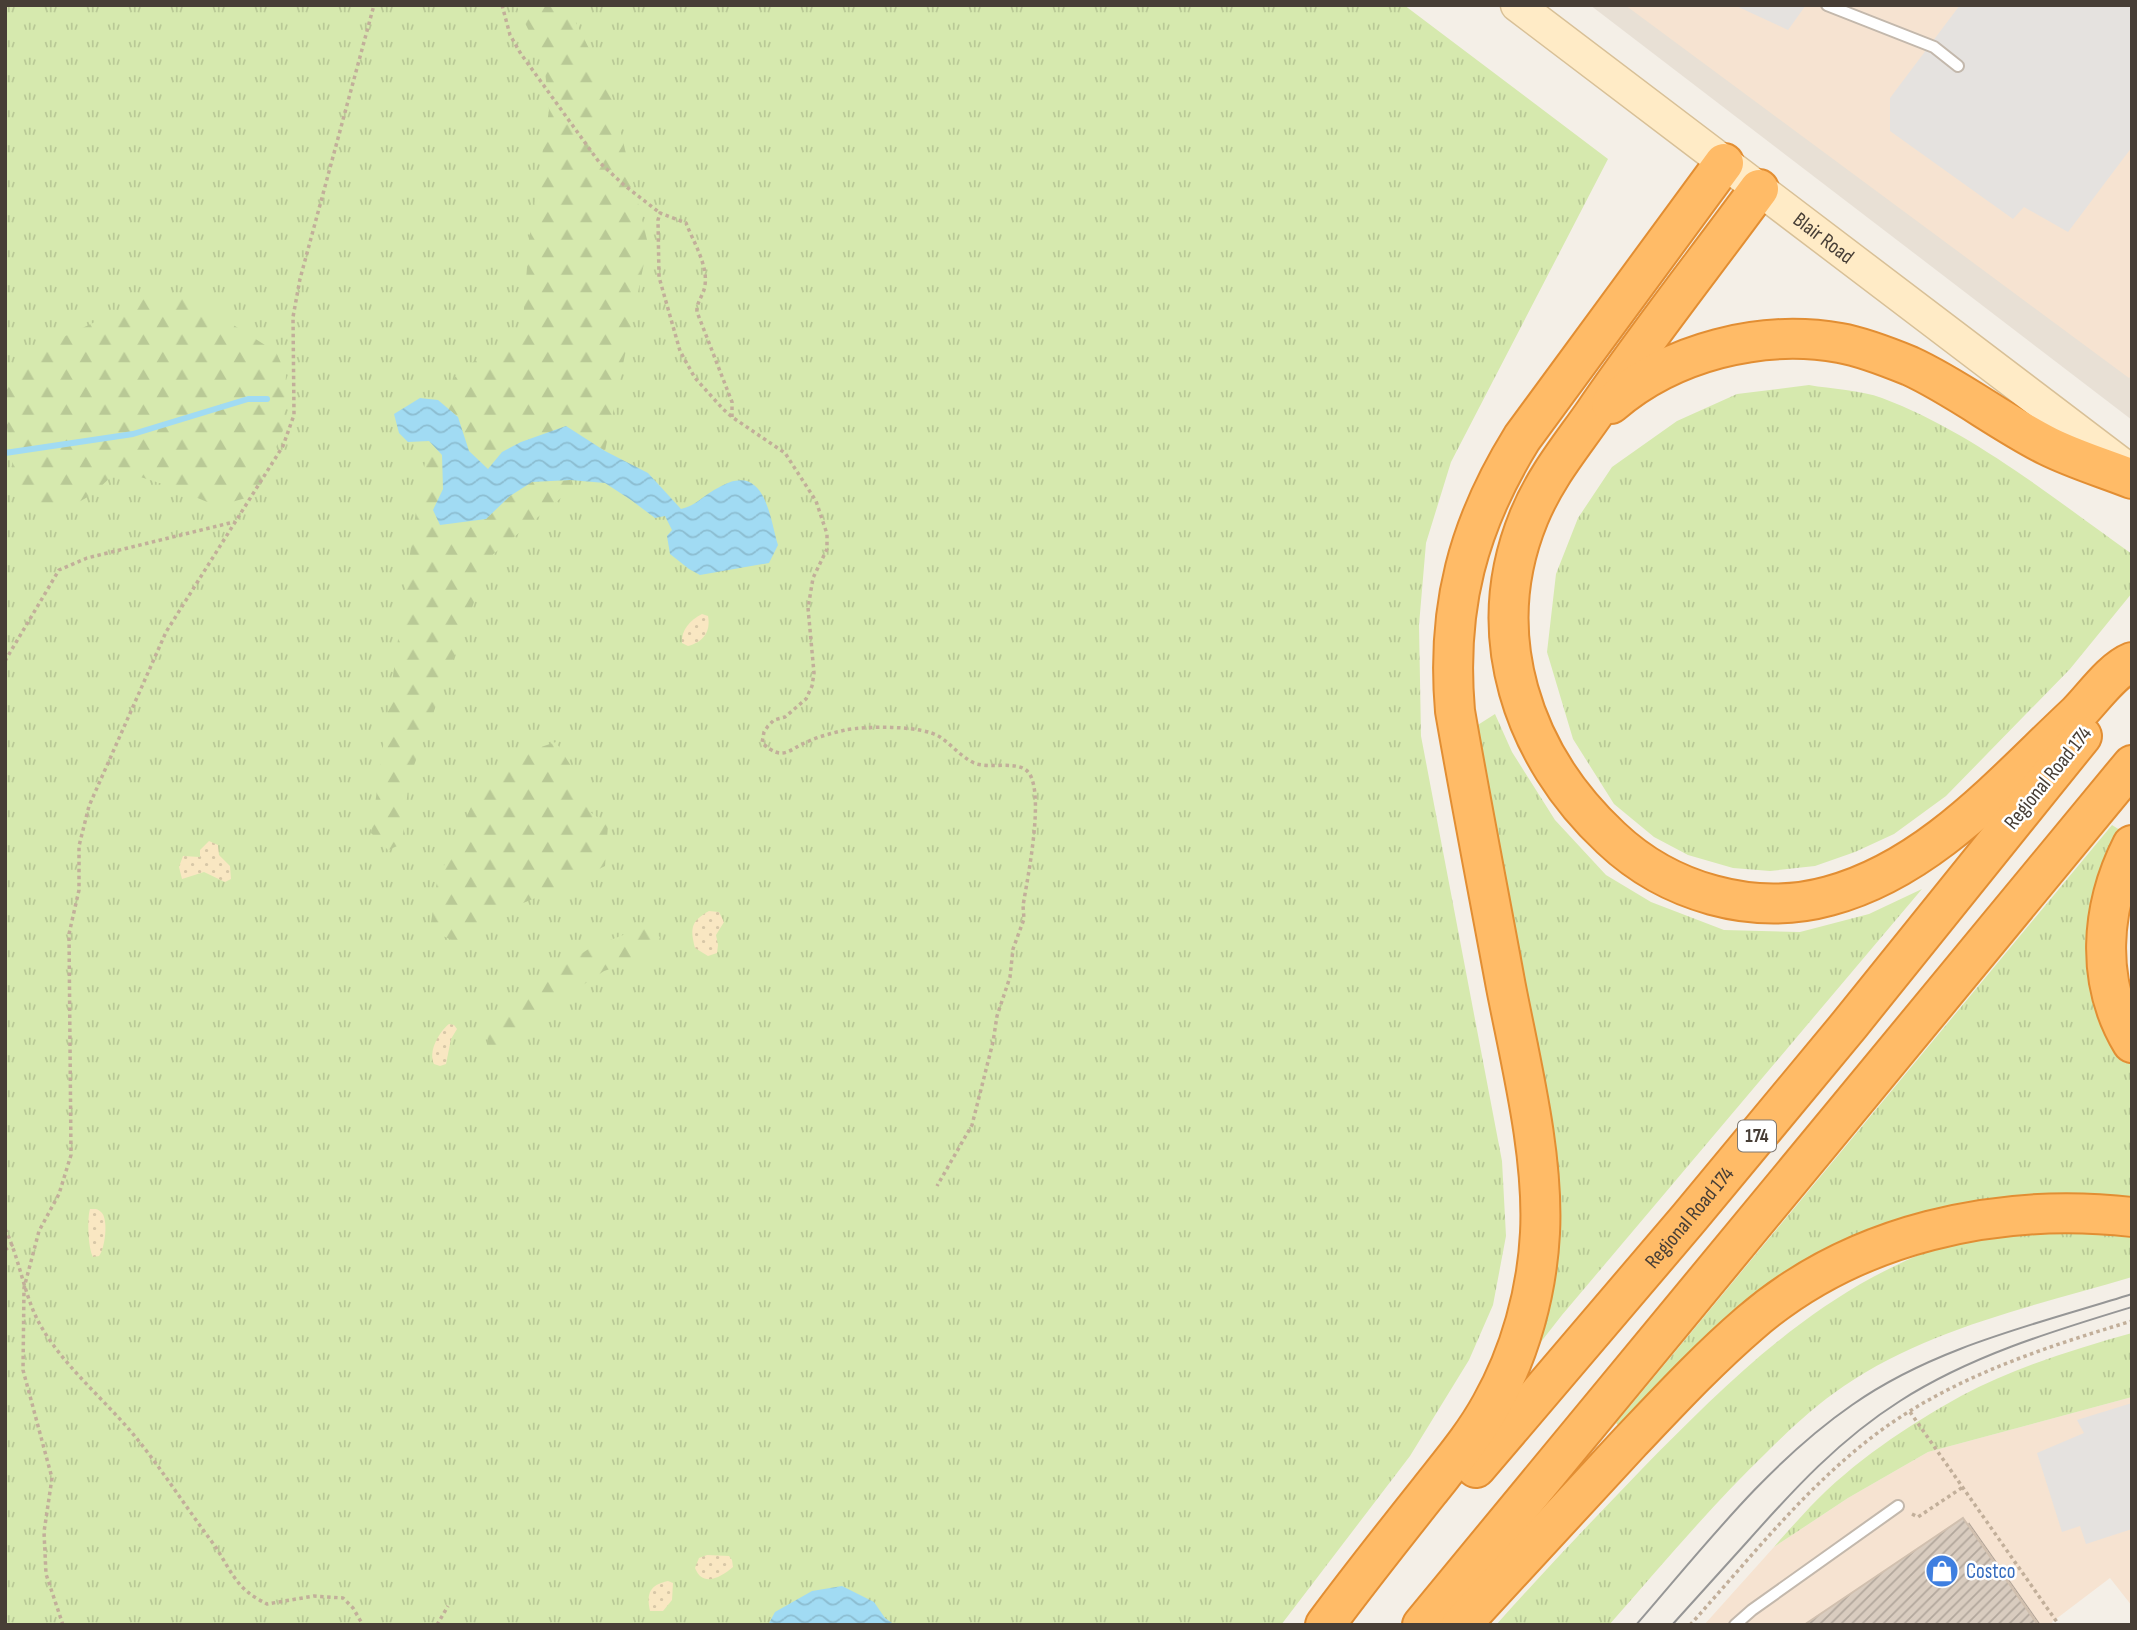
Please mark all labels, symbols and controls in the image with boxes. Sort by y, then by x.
street label: Blair Road [1788,207,1859,269]
street label: Regional Road 174 [1999,721,2097,834]
road number: 174 [1738,1120,1776,1152]
street label: Regional Road 174 [1639,1161,1739,1273]
shop icon: Costco [1923,1552,1961,1590]
place label: Costco [1966,1559,2016,1584]

